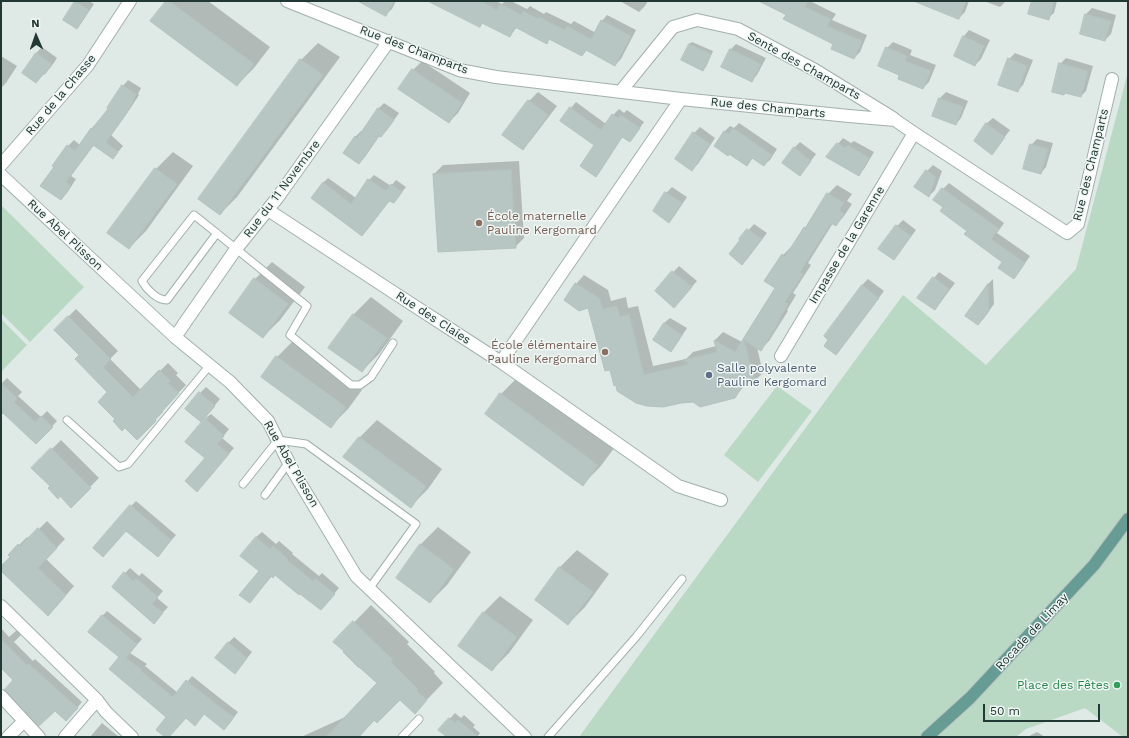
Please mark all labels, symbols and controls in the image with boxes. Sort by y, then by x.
north arrow [16,16,56,56]
text: N [31,17,40,30]
street label: Rue des Champarts [358,23,470,77]
street label: Sente des Champarts [745,29,863,103]
street label: Rue de la Chasse [23,52,99,138]
street label: Rue des Champarts [710,95,826,121]
street label: Rue des Champarts [1070,107,1112,223]
street label: Rue du 11 Novembre [241,137,323,241]
street label: Impasse de la Garenne [806,183,888,307]
street label: Rue Abel Plisson [24,196,106,274]
place label: École maternelle Pauline Kergomard [487,209,597,237]
marker: École maternelle Pauline Kergomard [474,218,484,228]
street label: Rue des Claies [393,288,473,348]
place label: École élémentaire Pauline Kergomard [487,338,597,366]
marker: École élémentaire Pauline Kergomard [600,347,610,357]
place label: Salle polyvalente Pauline Kergomard [717,361,827,389]
marker: Salle polyvalente Pauline Kergomard [704,370,714,380]
street label: Rue Abel Plisson [260,418,322,510]
street label: Rocade de Limay [993,591,1071,673]
place label: Place des Fêtes [1017,678,1109,692]
marker: Place des Fêtes [1112,680,1122,690]
scale bar [985,696,1102,722]
text: 50 m [990,704,1020,718]

